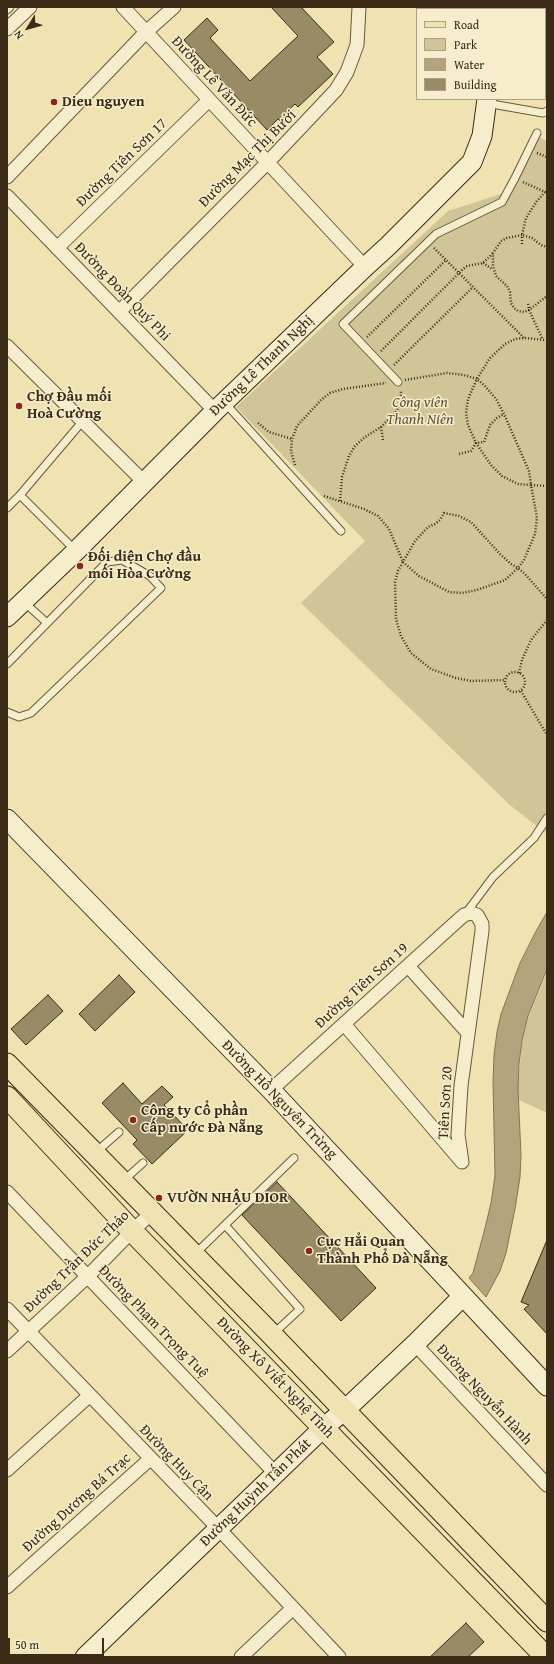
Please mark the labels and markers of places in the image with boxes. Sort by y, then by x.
place label: Dieu nguyen [62,93,145,111]
marker: Dieu nguyen [49,97,59,107]
place label: Chợ Đầu mối Hoà Cường [27,388,112,423]
marker: Chợ Đầu mối Hoà Cường [14,401,24,411]
place label: Đối diện Chợ đầu mối Hòa Cường [88,548,201,583]
marker: Đối diện Chợ đầu mối Hòa Cường [75,561,85,571]
place label: Công ty Cổ phần Cấp nước Đà Nẵng [141,1102,263,1137]
marker: Công ty Cổ phần Cấp nước Đà Nẵng [128,1115,138,1125]
place label: VƯỜN NHẬU DIOR [167,1189,288,1207]
marker: VƯỜN NHẬU DIOR [154,1193,164,1203]
place label: Cục Hẳi Quan Thành Phổ Dà Nẵng [317,1233,448,1268]
marker: Cục Hẳi Quan Thành Phổ Dà Nẵng [304,1246,314,1256]

